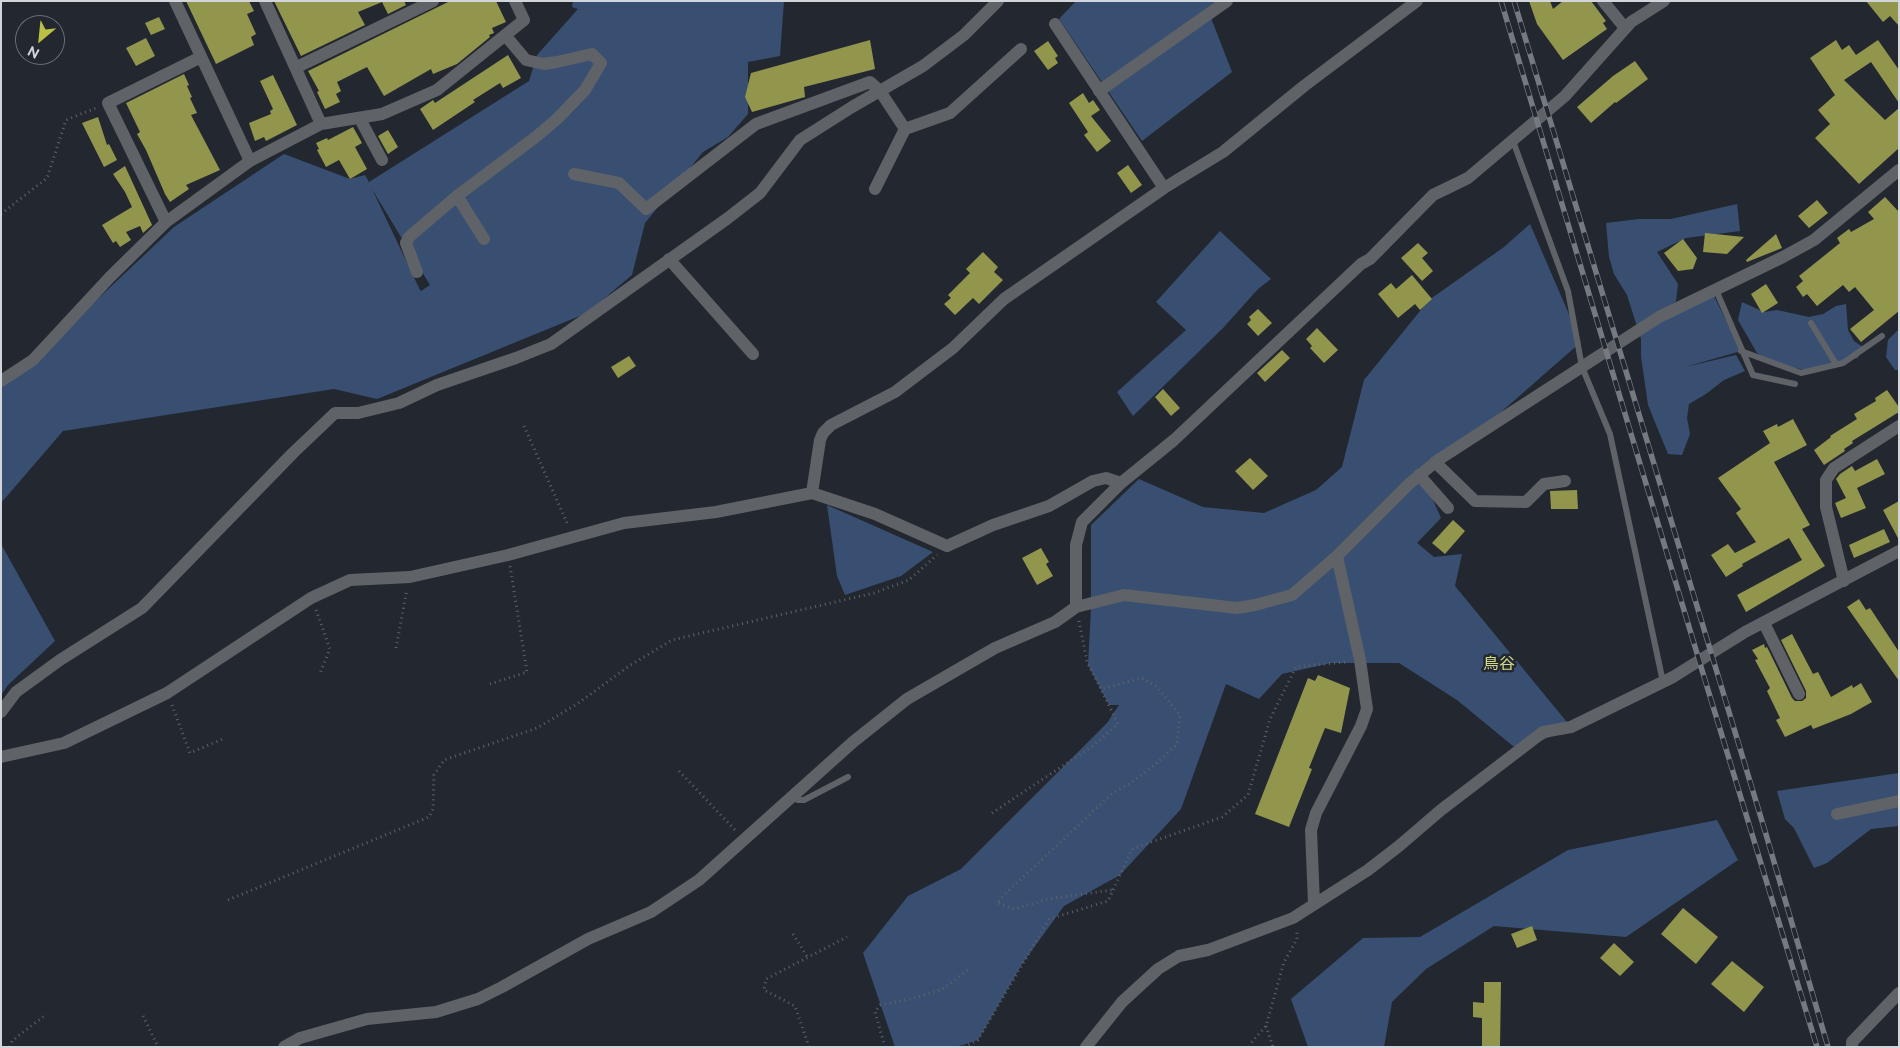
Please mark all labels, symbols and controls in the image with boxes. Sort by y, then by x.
north arrow [15,15,65,65]
text: N [25,43,42,62]
district label: 鳥谷 [1483,654,1515,674]

